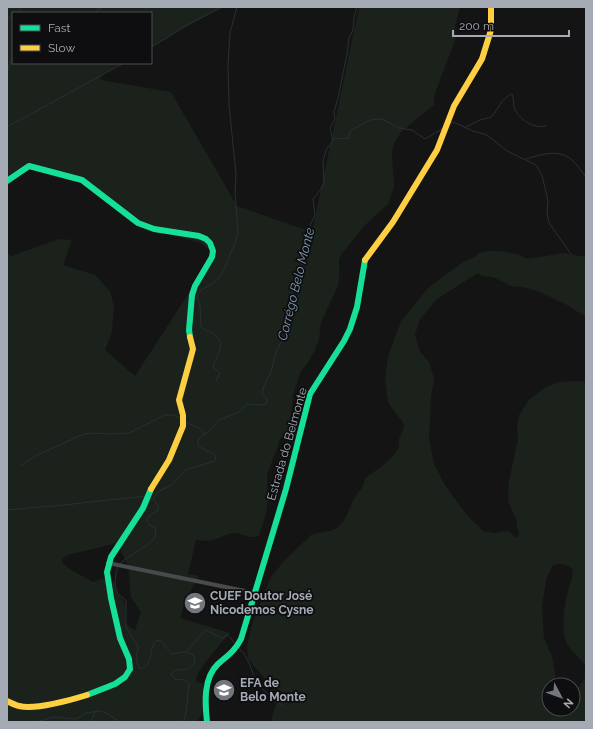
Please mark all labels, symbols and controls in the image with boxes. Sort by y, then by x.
legend [12,12,152,64]
scale bar [453,12,569,38]
text: 200 m [459,19,494,33]
text: Fast [48,21,71,35]
text: Slow [48,41,75,55]
water label: Corrégo Belo Monte [275,226,317,342]
street label: Estrada do Belmonte [264,386,310,502]
place label: CUEF Doutor José Nicodemos Cysne [210,589,313,617]
school or university icon: CUEF Doutor José Nicodemos Cysne [182,590,208,616]
place label: EFA de Belo Monte [240,676,306,704]
school or university icon: EFA de Belo Monte [211,677,237,703]
north arrow [541,677,581,717]
text: N [561,696,576,711]

